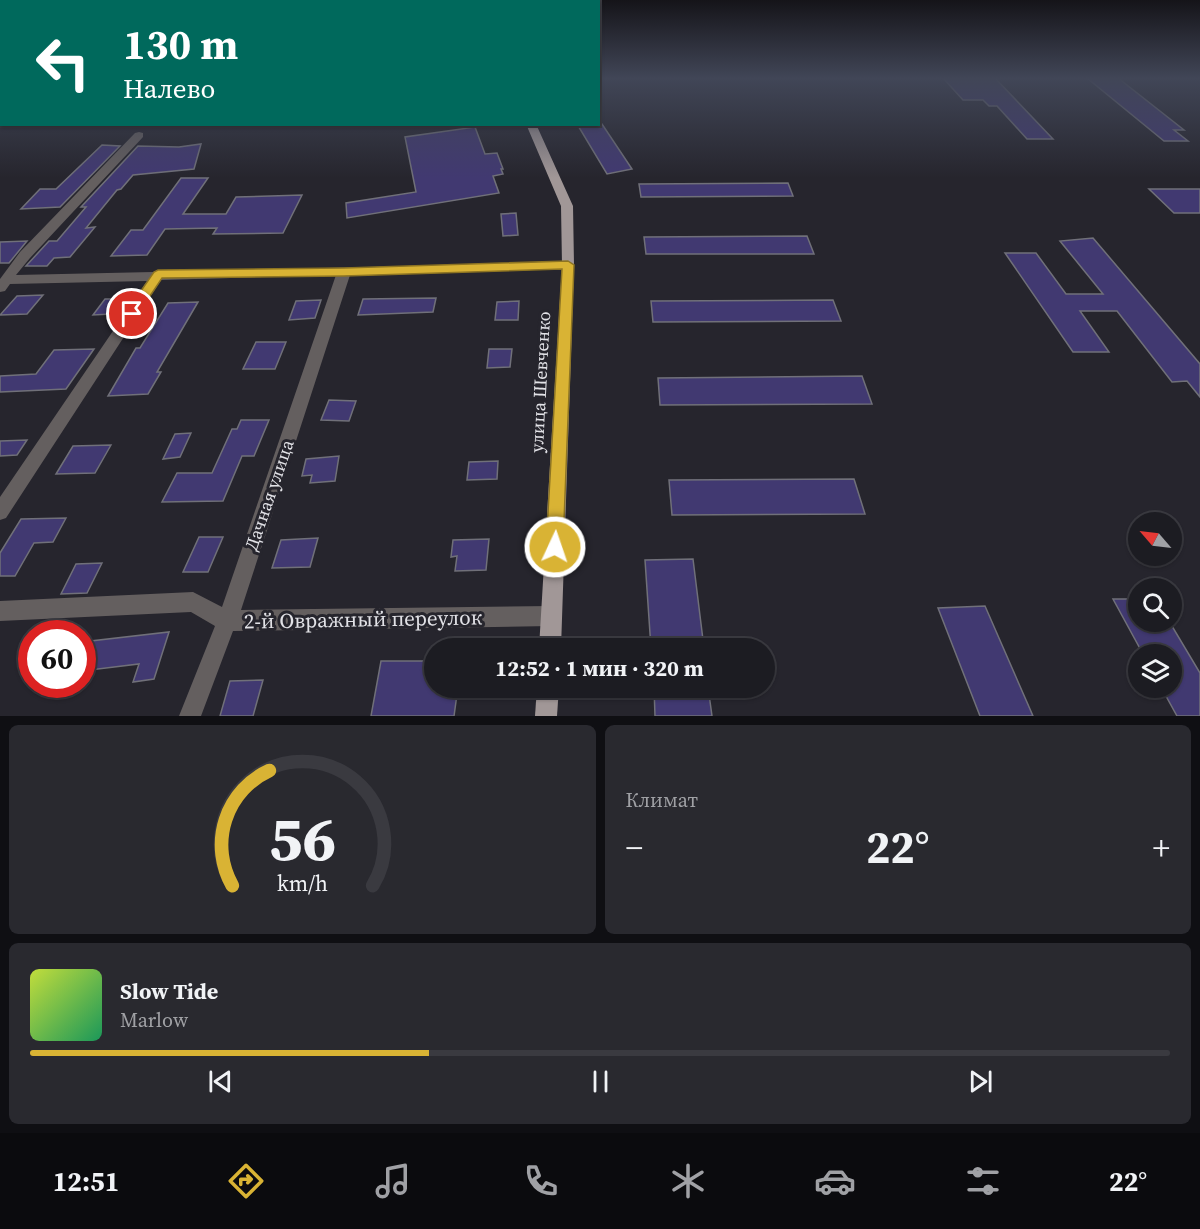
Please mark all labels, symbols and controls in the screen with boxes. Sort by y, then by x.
text: 130 m [123,15,238,73]
icon: left [24,24,102,102]
text: Налево [123,70,215,107]
pin [106,288,157,339]
icon: arrive [115,297,148,330]
street label: улица Шевченко [524,311,556,453]
street label: Дачная улица [238,435,300,554]
north arrow [1128,512,1182,566]
map controls [1128,512,1182,698]
position arrow [523,515,587,579]
button: search [1128,578,1182,632]
street label: 2-й Овражный переулок [244,602,483,636]
speed limit sign: 60 [18,620,96,698]
button: layers [1128,644,1182,698]
text: 12:52 · 1 мин · 320 m [495,653,704,683]
text: Климат [626,786,698,814]
text: 56 [268,795,336,881]
text: 22° [866,816,930,878]
text: − [626,825,643,870]
text: + [1152,825,1170,870]
text: km/h [277,870,328,899]
text: Slow Tide [120,976,218,1006]
text: Marlow [120,1006,188,1034]
icon: previous [204,1065,237,1098]
icon: pause [584,1065,617,1098]
icon: next [964,1065,997,1098]
icon: directions [225,1160,267,1202]
icon: music [372,1160,414,1202]
icon: phone [520,1160,562,1202]
icon: climate [667,1160,709,1202]
icon: car [814,1160,856,1202]
icon: filters [962,1160,1004,1202]
text: 12:51 [53,1163,119,1200]
text: 22° [1109,1163,1147,1200]

